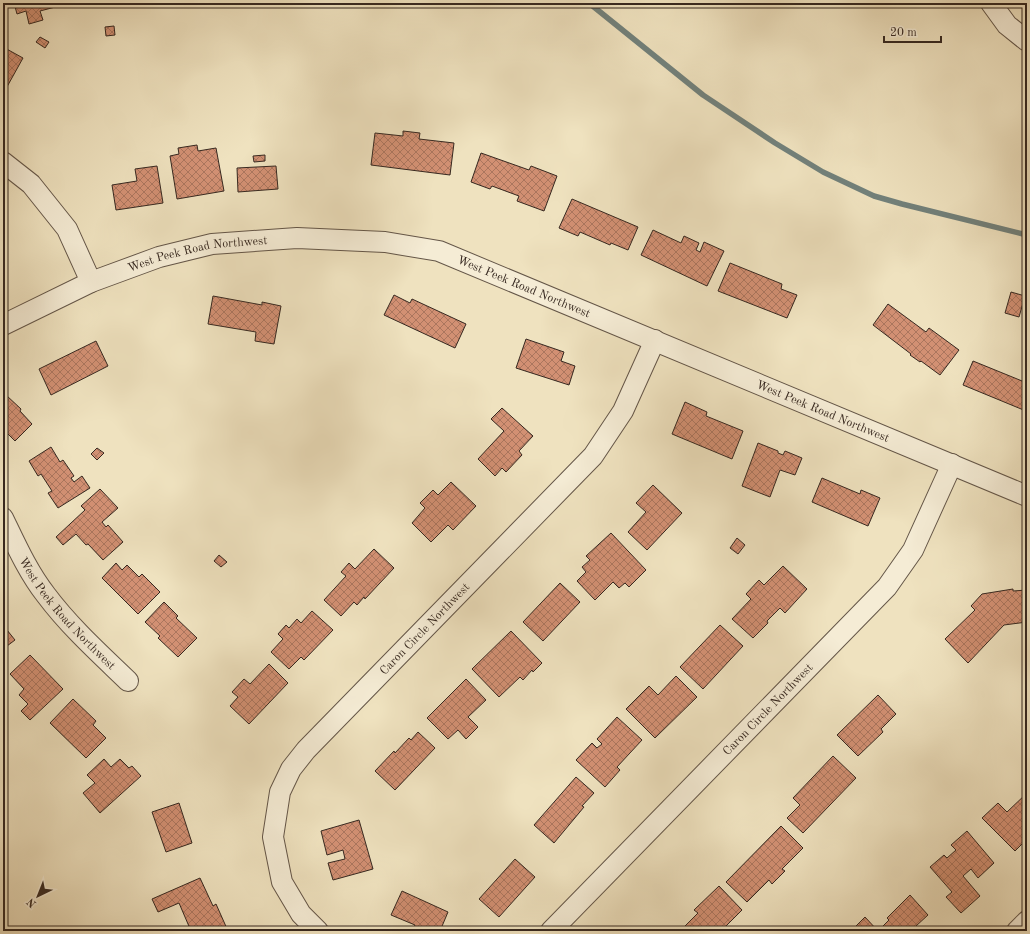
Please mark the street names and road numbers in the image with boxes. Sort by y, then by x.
street label: West Peek Road Northwest [126,235,268,275]
street label: West Peek Road Northwest [455,254,592,320]
street label: West Peek Road Northwest [754,379,891,445]
street label: West Peek Road Northwest [16,556,117,672]
street label: Caron Circle Northwest [378,581,472,677]
street label: Caron Circle Northwest [721,662,816,758]

